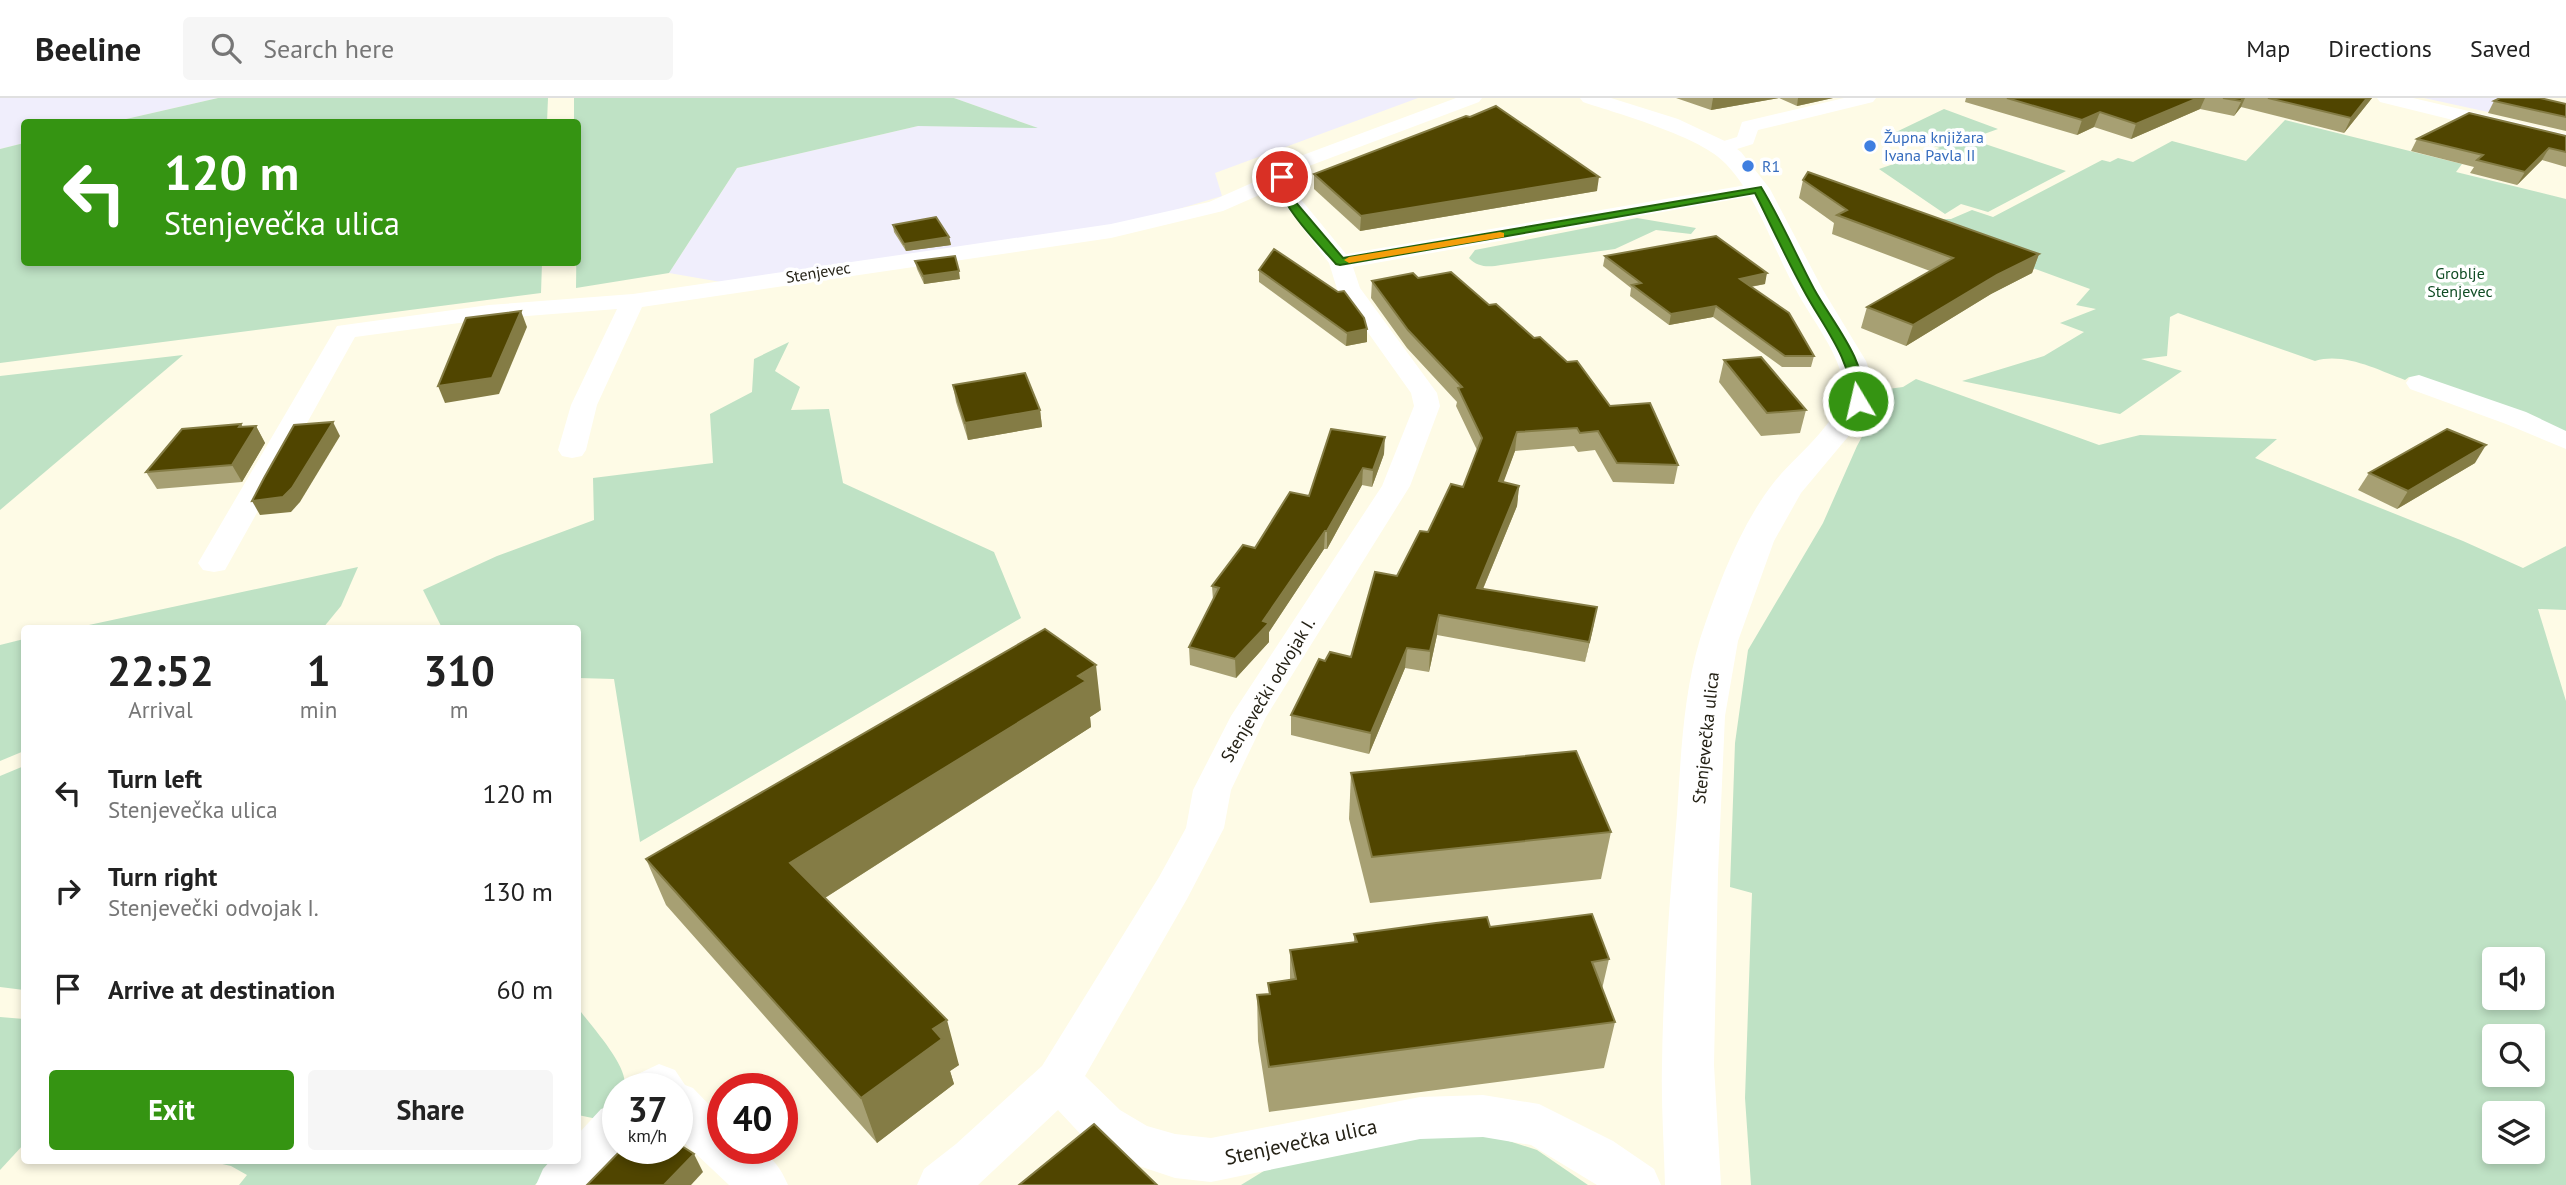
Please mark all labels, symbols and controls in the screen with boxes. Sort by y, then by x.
search box [183,17,673,80]
text: Beeline [35,27,141,70]
icon: search [207,29,245,67]
text: Search here [263,32,394,65]
text: Map [2246,33,2290,64]
text: Directions [2328,33,2432,64]
text: Saved [2470,33,2531,64]
place label: Župna knjižara Ivana Pavla II [1884,127,1984,165]
marker: Župna knjižara Ivana Pavla II [1862,138,1878,154]
text: 120 m [164,140,299,204]
icon: left [49,147,140,238]
pin [1252,147,1312,207]
place label: R1 [1762,156,1780,176]
icon: arrive [1263,158,1301,196]
marker: R1 [1740,158,1756,174]
text: Stenjevečka ulica [164,202,400,244]
street label: Stenjevec [784,257,852,287]
park label: Groblje Stenjevec [2427,263,2493,301]
position arrow [1821,364,1895,438]
street label: Stenjevečki odvojak I. [1215,613,1320,766]
text: 22:52 [107,643,214,698]
text: 1 [307,643,330,698]
text: 310 [423,643,495,698]
street label: Stenjevečka ulica [1687,671,1724,805]
text: Arrival [128,695,193,724]
text: min [300,695,337,724]
text: m [450,695,468,724]
text: Turn left [108,762,202,795]
icon: left [49,774,87,812]
text: 120 m [482,777,553,810]
text: Stenjevečka ulica [108,795,278,824]
text: Turn right [108,860,217,893]
icon: right [49,872,87,910]
text: 130 m [482,875,553,908]
text: Stenjevečki odvojak I. [108,893,319,922]
map controls [2482,947,2545,1164]
button: sound [2482,947,2545,1010]
icon: arrive [49,970,87,1008]
text: Arrive at destination [108,973,335,1006]
text: 60 m [497,973,553,1006]
button: search [2482,1024,2545,1087]
button: Exit [49,1070,294,1150]
button: Share [308,1070,553,1150]
speed limit sign: 40 [707,1073,798,1164]
text: 37 [628,1086,667,1132]
button: layers [2482,1101,2545,1164]
street label: Stenjevečka ulica [1222,1112,1379,1171]
text: km/h [628,1124,667,1147]

